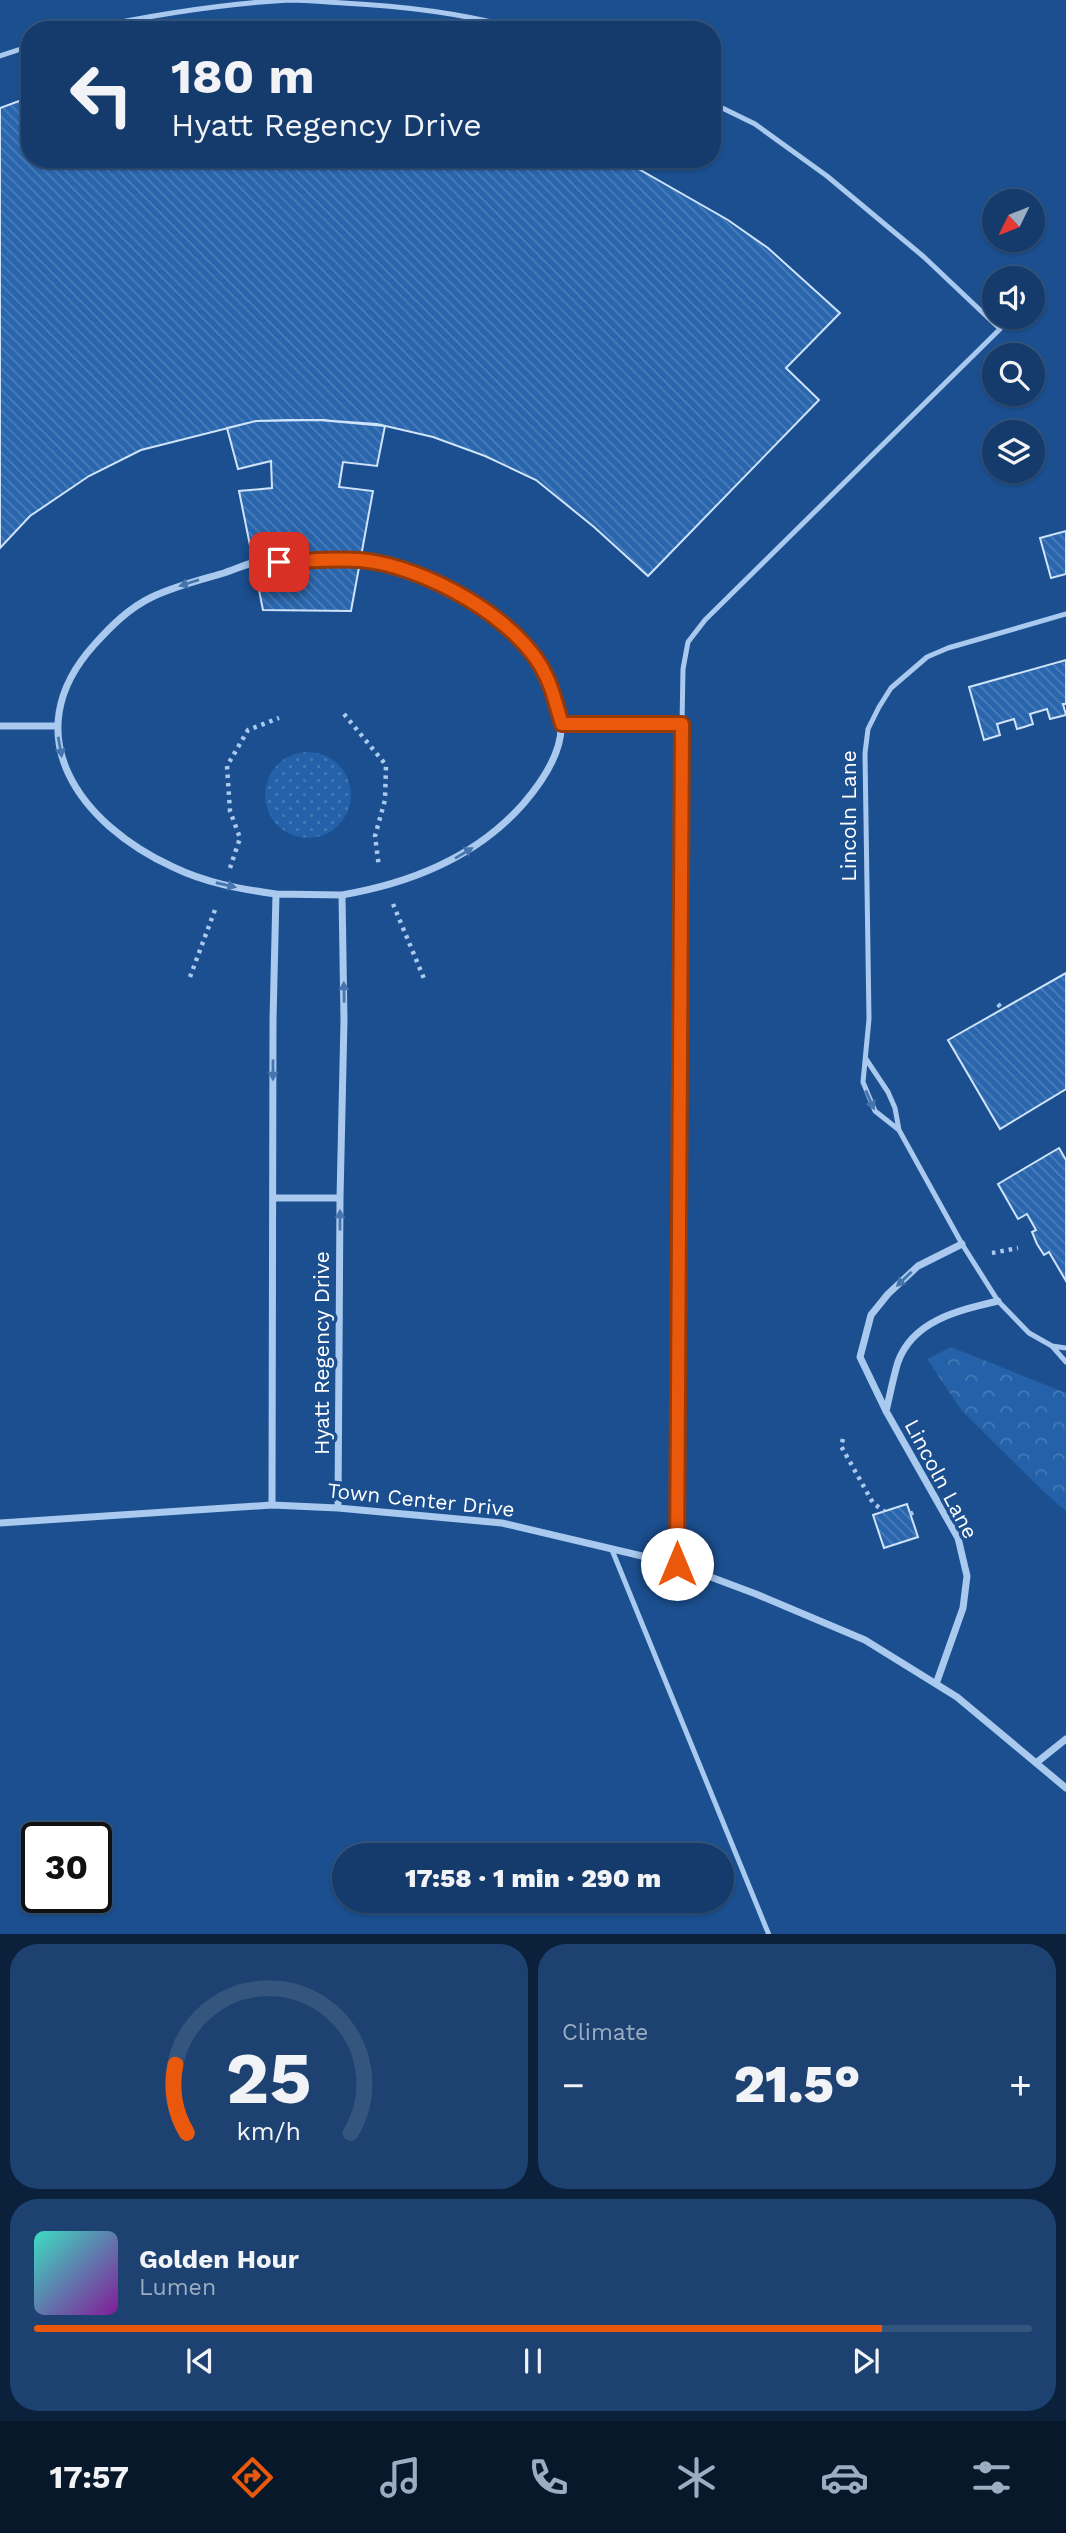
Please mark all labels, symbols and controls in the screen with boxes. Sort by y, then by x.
text: 180 m [171,47,315,105]
icon: left [56,49,147,140]
text: Hyatt Regency Drive [171,106,482,144]
north arrow [982,189,1045,252]
map controls [982,189,1045,483]
button: sound [982,266,1045,329]
button: search [982,343,1045,406]
button: layers [982,420,1045,483]
pin [249,532,309,592]
icon: arrive [260,543,298,581]
one-way arrow [179,578,200,589]
one-way arrow [55,736,66,758]
street label: Lincoln Lane [836,750,861,882]
one-way arrow [455,847,474,859]
one-way arrow [215,880,237,891]
one-way arrow [338,981,350,1003]
one-way arrow [267,1060,279,1082]
one-way arrow [864,1090,876,1110]
one-way arrow [334,1208,346,1230]
street label: Hyatt Regency Drive [309,1251,334,1455]
one-way arrow [896,1270,913,1286]
street label: Lincoln Lane [900,1415,983,1543]
street label: Town Center Drive [326,1477,516,1522]
position arrow [640,1527,714,1601]
speed limit sign: 30 [21,1822,112,1913]
text: 17:58 · 1 min · 290 m [405,1863,661,1893]
text: Climate [562,2019,648,2046]
text: 25 [226,2035,312,2121]
text: 21.5° [734,2054,860,2115]
text: − [562,2063,585,2107]
text: + [1009,2063,1032,2107]
text: km/h [237,2116,301,2145]
text: Golden Hour [139,2244,299,2274]
text: Lumen [139,2274,216,2301]
icon: previous [181,2342,219,2380]
icon: pause [514,2342,552,2380]
icon: next [847,2342,885,2380]
icon: directions [228,2453,277,2502]
icon: music [376,2453,425,2502]
icon: phone [524,2453,573,2502]
icon: climate [672,2453,721,2502]
icon: car [820,2453,869,2502]
icon: filters [967,2453,1016,2502]
text: 17:57 [49,2458,129,2496]

